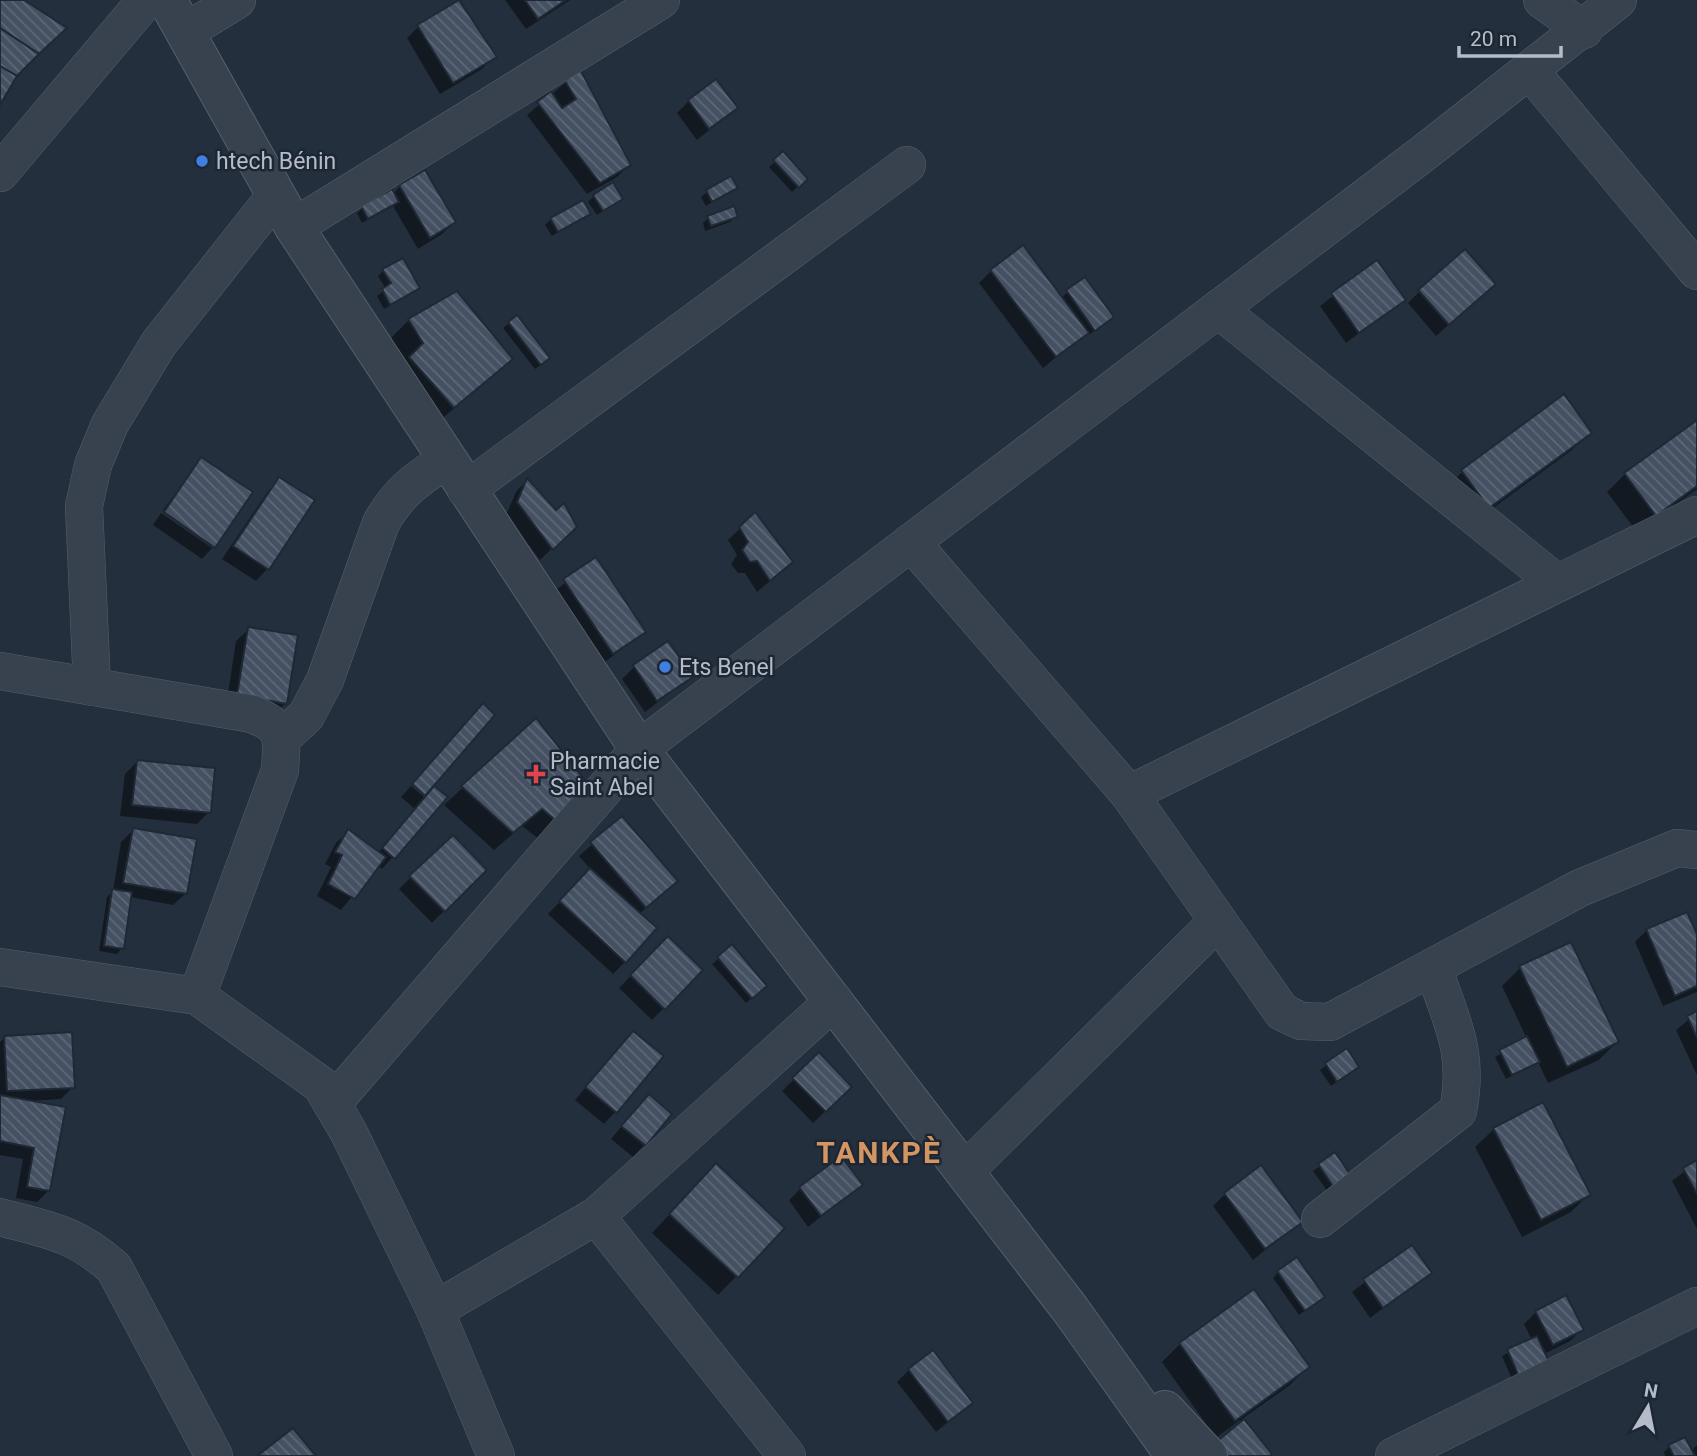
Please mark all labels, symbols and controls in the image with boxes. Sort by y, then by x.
scale bar [1459,14,1560,58]
text: 20 m [1470,27,1517,51]
place label: htech Bénin [216,148,336,175]
marker: htech Bénin [194,153,210,169]
place label: Ets Benel [679,654,774,681]
marker: Ets Benel [657,659,673,675]
place label: Pharmacie Saint Abel [550,748,660,801]
marker: Pharmacie Saint Abel [528,766,544,782]
district label: TANKPÈ [816,1135,942,1170]
north arrow [1613,1372,1683,1442]
text: N [1642,1378,1659,1403]

